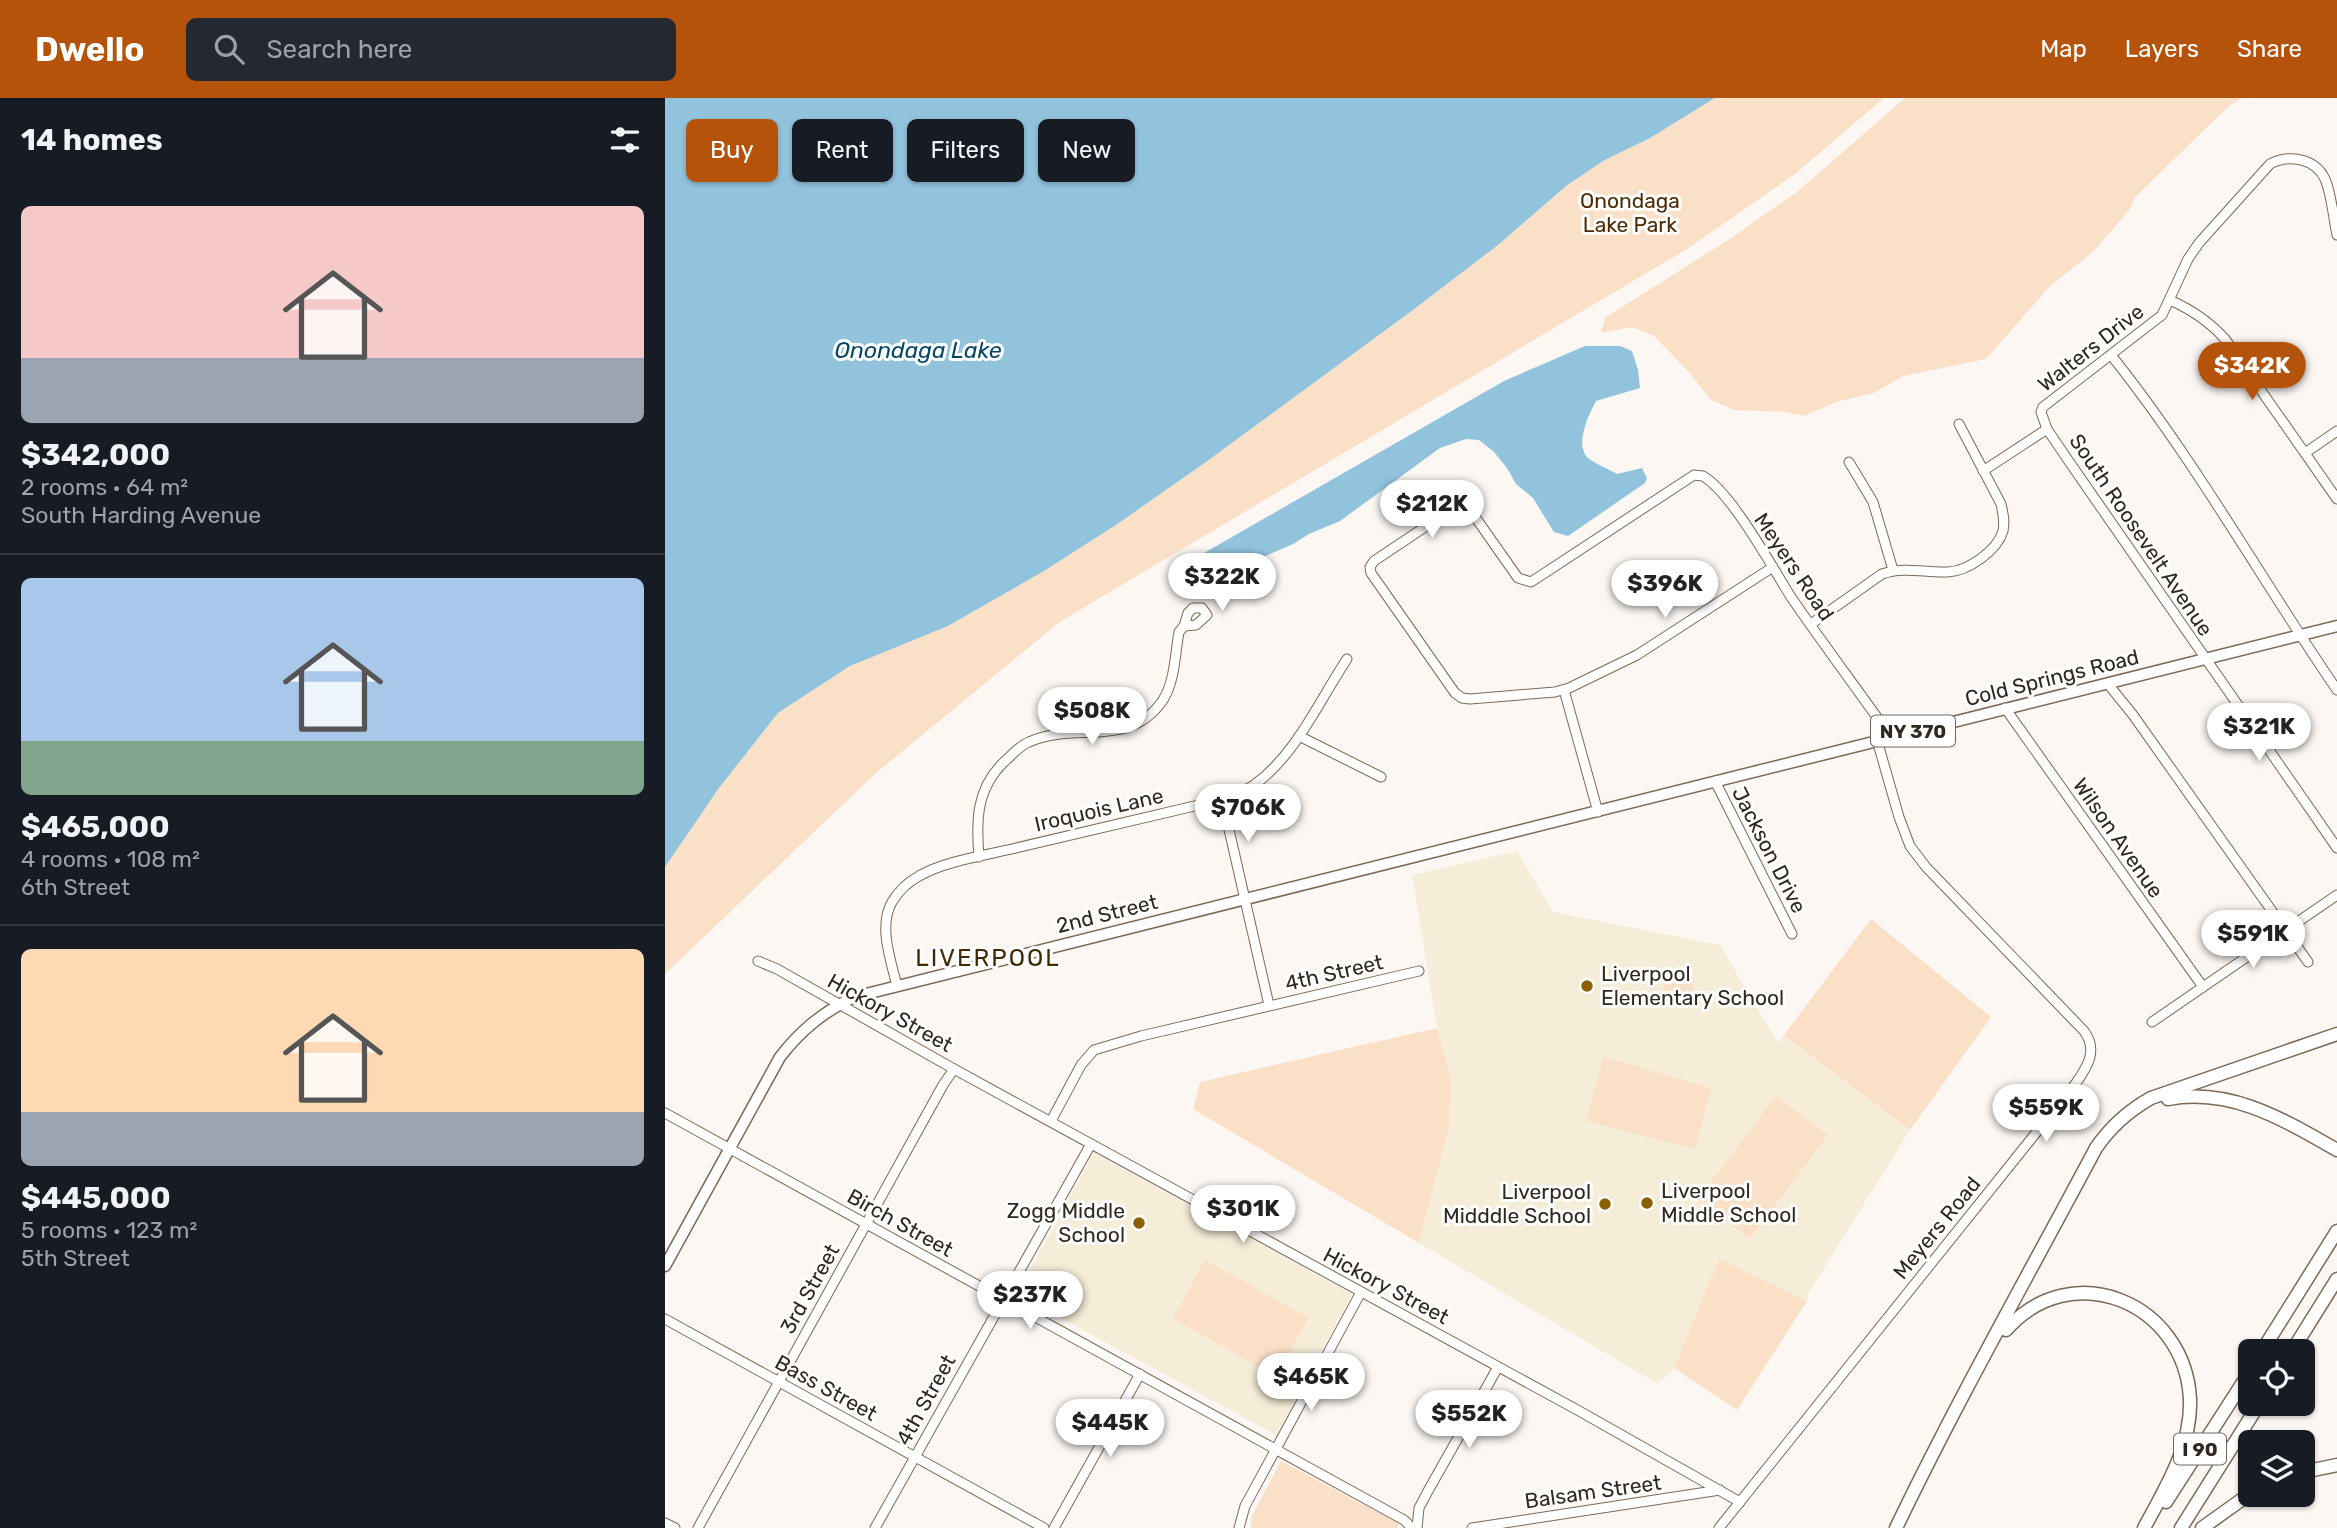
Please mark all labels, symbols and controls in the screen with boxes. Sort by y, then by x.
search box [186,18,676,81]
text: Dwello [35,30,144,69]
icon: search [210,30,248,68]
text: Search here [266,34,412,65]
text: Map [2040,35,2087,63]
text: Layers [2125,35,2199,63]
text: Share [2237,35,2302,63]
chip: Buy [686,119,778,182]
chip: Rent [792,119,893,182]
chip: Filters [907,119,1024,182]
chip: New [1038,119,1135,182]
icon: filters [606,121,644,159]
text: 14 homes [21,122,163,158]
park label: Onondaga Lake Park [1580,188,1680,237]
icon: home [270,252,396,378]
street label: Walters Drive [2033,299,2149,397]
water label: Onondaga Lake [834,336,1002,364]
pin: $342K [2203,342,2301,402]
text: $342K [2214,351,2290,379]
street label: South Roosevelt Avenue [2064,429,2218,640]
text: $342,000 [21,437,170,473]
text: 2 rooms · 64 m² [21,473,188,501]
pin: $212K [1383,480,1481,540]
text: $212K [1396,489,1468,517]
text: South Harding Avenue [21,501,261,529]
street label: Meyers Road [1749,508,1840,625]
pin: $322K [1173,554,1271,613]
pin: $396K [1616,560,1714,620]
text: $322K [1184,562,1260,590]
text: $396K [1627,569,1703,597]
icon: home [270,624,396,750]
street label: Cold Springs Road [1962,644,2141,711]
pin: $508K [1043,688,1141,747]
text: $508K [1054,696,1130,724]
pin: $321K [2210,704,2308,763]
text: $321K [2223,712,2295,740]
road number: NY 370 [1871,716,1955,746]
street label: Wilson Avenue [2068,773,2169,902]
street label: Iroquois Lane [1032,783,1166,836]
street label: Jackson Drive [1727,783,1812,917]
pin: $706K [1199,784,1297,844]
text: $706K [1211,793,1285,821]
text: $465,000 [21,809,170,845]
text: 4 rooms · 108 m² [21,845,200,873]
text: 6th Street [21,873,130,901]
street label: 2nd Street [1054,889,1160,938]
pin: $591K [2204,910,2302,970]
text: $591K [2217,919,2289,947]
district label: LIVERPOOL [915,944,1061,972]
street label: 4th Street [1282,949,1385,996]
place label: Liverpool Elementary School [1601,961,1784,1010]
street label: Hickory Street [823,968,957,1057]
marker: Liverpool Elementary School [1579,978,1595,994]
icon: home [270,995,396,1121]
pin: $559K [1997,1084,2095,1144]
text: $559K [2008,1093,2084,1121]
street label: Meyers Road [1888,1171,1986,1284]
place label: Liverpool Middle School [1661,1178,1796,1227]
place label: Liverpool Midddle School [1443,1179,1591,1228]
text: $445,000 [21,1180,171,1216]
street label: Birch Street [843,1183,958,1262]
pin: $301K [1194,1186,1292,1245]
text: $301K [1207,1194,1279,1222]
marker: Liverpool Middle School [1639,1195,1655,1211]
marker: Liverpool Midddle School [1597,1196,1613,1212]
place label: Zogg Middle School [1007,1198,1125,1247]
marker: Zogg Middle School [1131,1215,1147,1231]
text: 5 rooms · 123 m² [21,1216,197,1244]
street label: 3rd Street [775,1240,844,1338]
street label: Hickory Street [1319,1242,1453,1329]
text: 5th Street [21,1244,130,1272]
pin: $237K [981,1272,1079,1331]
text: $237K [993,1280,1067,1308]
map controls [2238,1339,2315,1507]
button: locate [2238,1339,2315,1416]
street label: Bass Street [771,1349,882,1426]
street label: 4th Street [890,1350,961,1450]
pin: $465K [1262,1354,1360,1413]
text: $465K [1273,1362,1349,1390]
pin: $552K [1420,1390,1518,1450]
text: $552K [1431,1399,1507,1427]
pin: $445K [1061,1400,1159,1459]
text: $445K [1072,1408,1148,1436]
button: layers [2238,1430,2315,1507]
road number: I 90 [2174,1434,2226,1464]
street label: Balsam Street [1523,1470,1663,1513]

